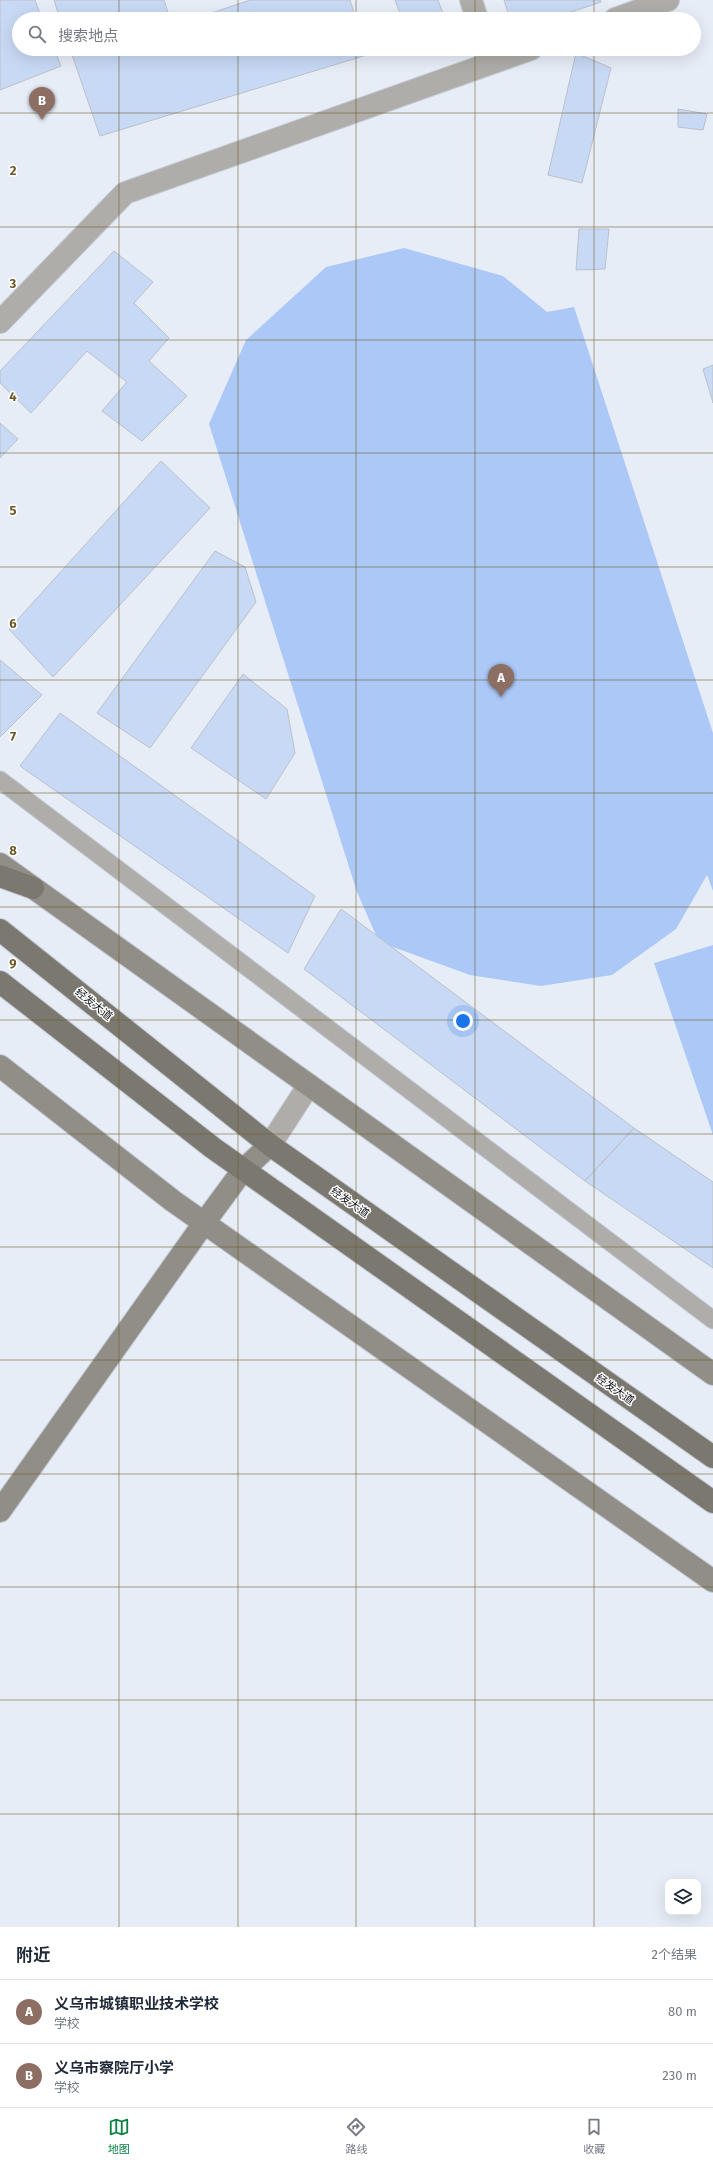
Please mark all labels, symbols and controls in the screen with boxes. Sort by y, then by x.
search box [12,12,701,56]
icon: search [26,23,48,45]
text: 搜索地点 [58,27,118,45]
pin: B [29,87,55,120]
text: 2 [10,163,17,178]
text: 3 [9,276,17,291]
text: 4 [9,389,17,404]
text: 5 [10,503,17,518]
text: 6 [9,616,17,631]
pin: A [488,664,514,697]
text: 7 [10,729,16,744]
text: 8 [9,843,17,858]
text: 9 [9,956,17,971]
street label: 经发大道 [72,985,115,1023]
your location [453,1011,473,1031]
street label: 经发大道 [328,1184,371,1220]
street label: 经发大道 [593,1371,636,1407]
map controls [665,1879,701,1915]
button: layers [665,1879,701,1915]
text: 附近 [16,1945,50,1966]
text: 2个结果 [652,1947,697,1962]
text: 义乌市城镇职业技术学校 [54,1995,219,2013]
text: A [25,2004,33,2019]
text: 80 m [668,2004,697,2019]
text: 学校 [54,2016,80,2031]
text: 义乌市察院厅小学 [54,2059,174,2077]
text: B [25,2068,33,2083]
text: 230 m [662,2068,697,2083]
text: 学校 [54,2080,80,2095]
tab: 地图 [108,2116,130,2156]
tab: 路线 [345,2116,367,2156]
tab: 收藏 [583,2116,605,2156]

